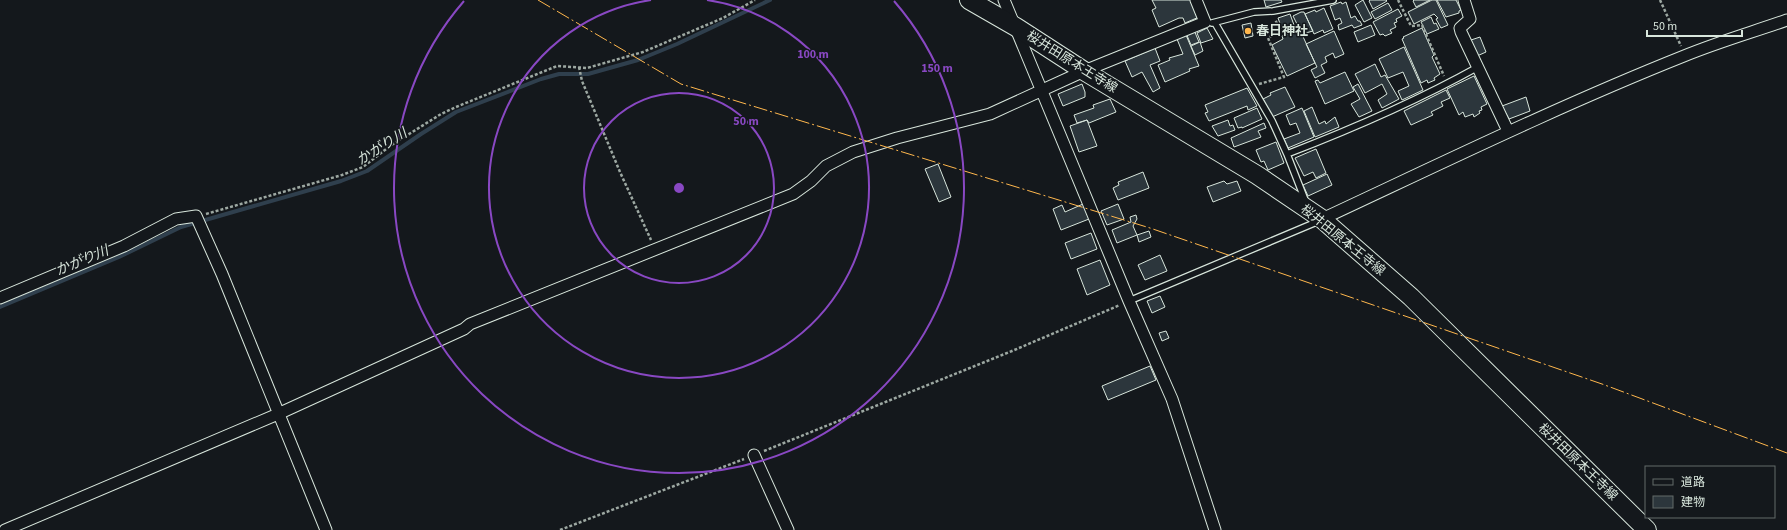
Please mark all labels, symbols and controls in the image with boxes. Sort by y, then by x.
scale bar [1647,12,1742,38]
text: 50 m [1653,18,1677,35]
place label: 春日神社 [1256,22,1308,40]
marker: 春日神社 [1243,26,1253,36]
street label: 桜井田原本王寺線 [1023,27,1121,97]
text: 100 m [797,46,829,63]
text: 150 m [921,60,953,77]
text: 50 m [733,113,759,130]
water label: かがり川 [353,123,413,170]
centre of rings [672,181,686,195]
street label: 桜井田原本王寺線 [1297,200,1389,280]
water label: かがり川 [52,240,114,281]
street label: 桜井田原本王寺線 [1534,419,1622,505]
legend [1645,466,1775,518]
text: 道路 [1681,474,1705,491]
text: 建物 [1681,494,1705,511]

